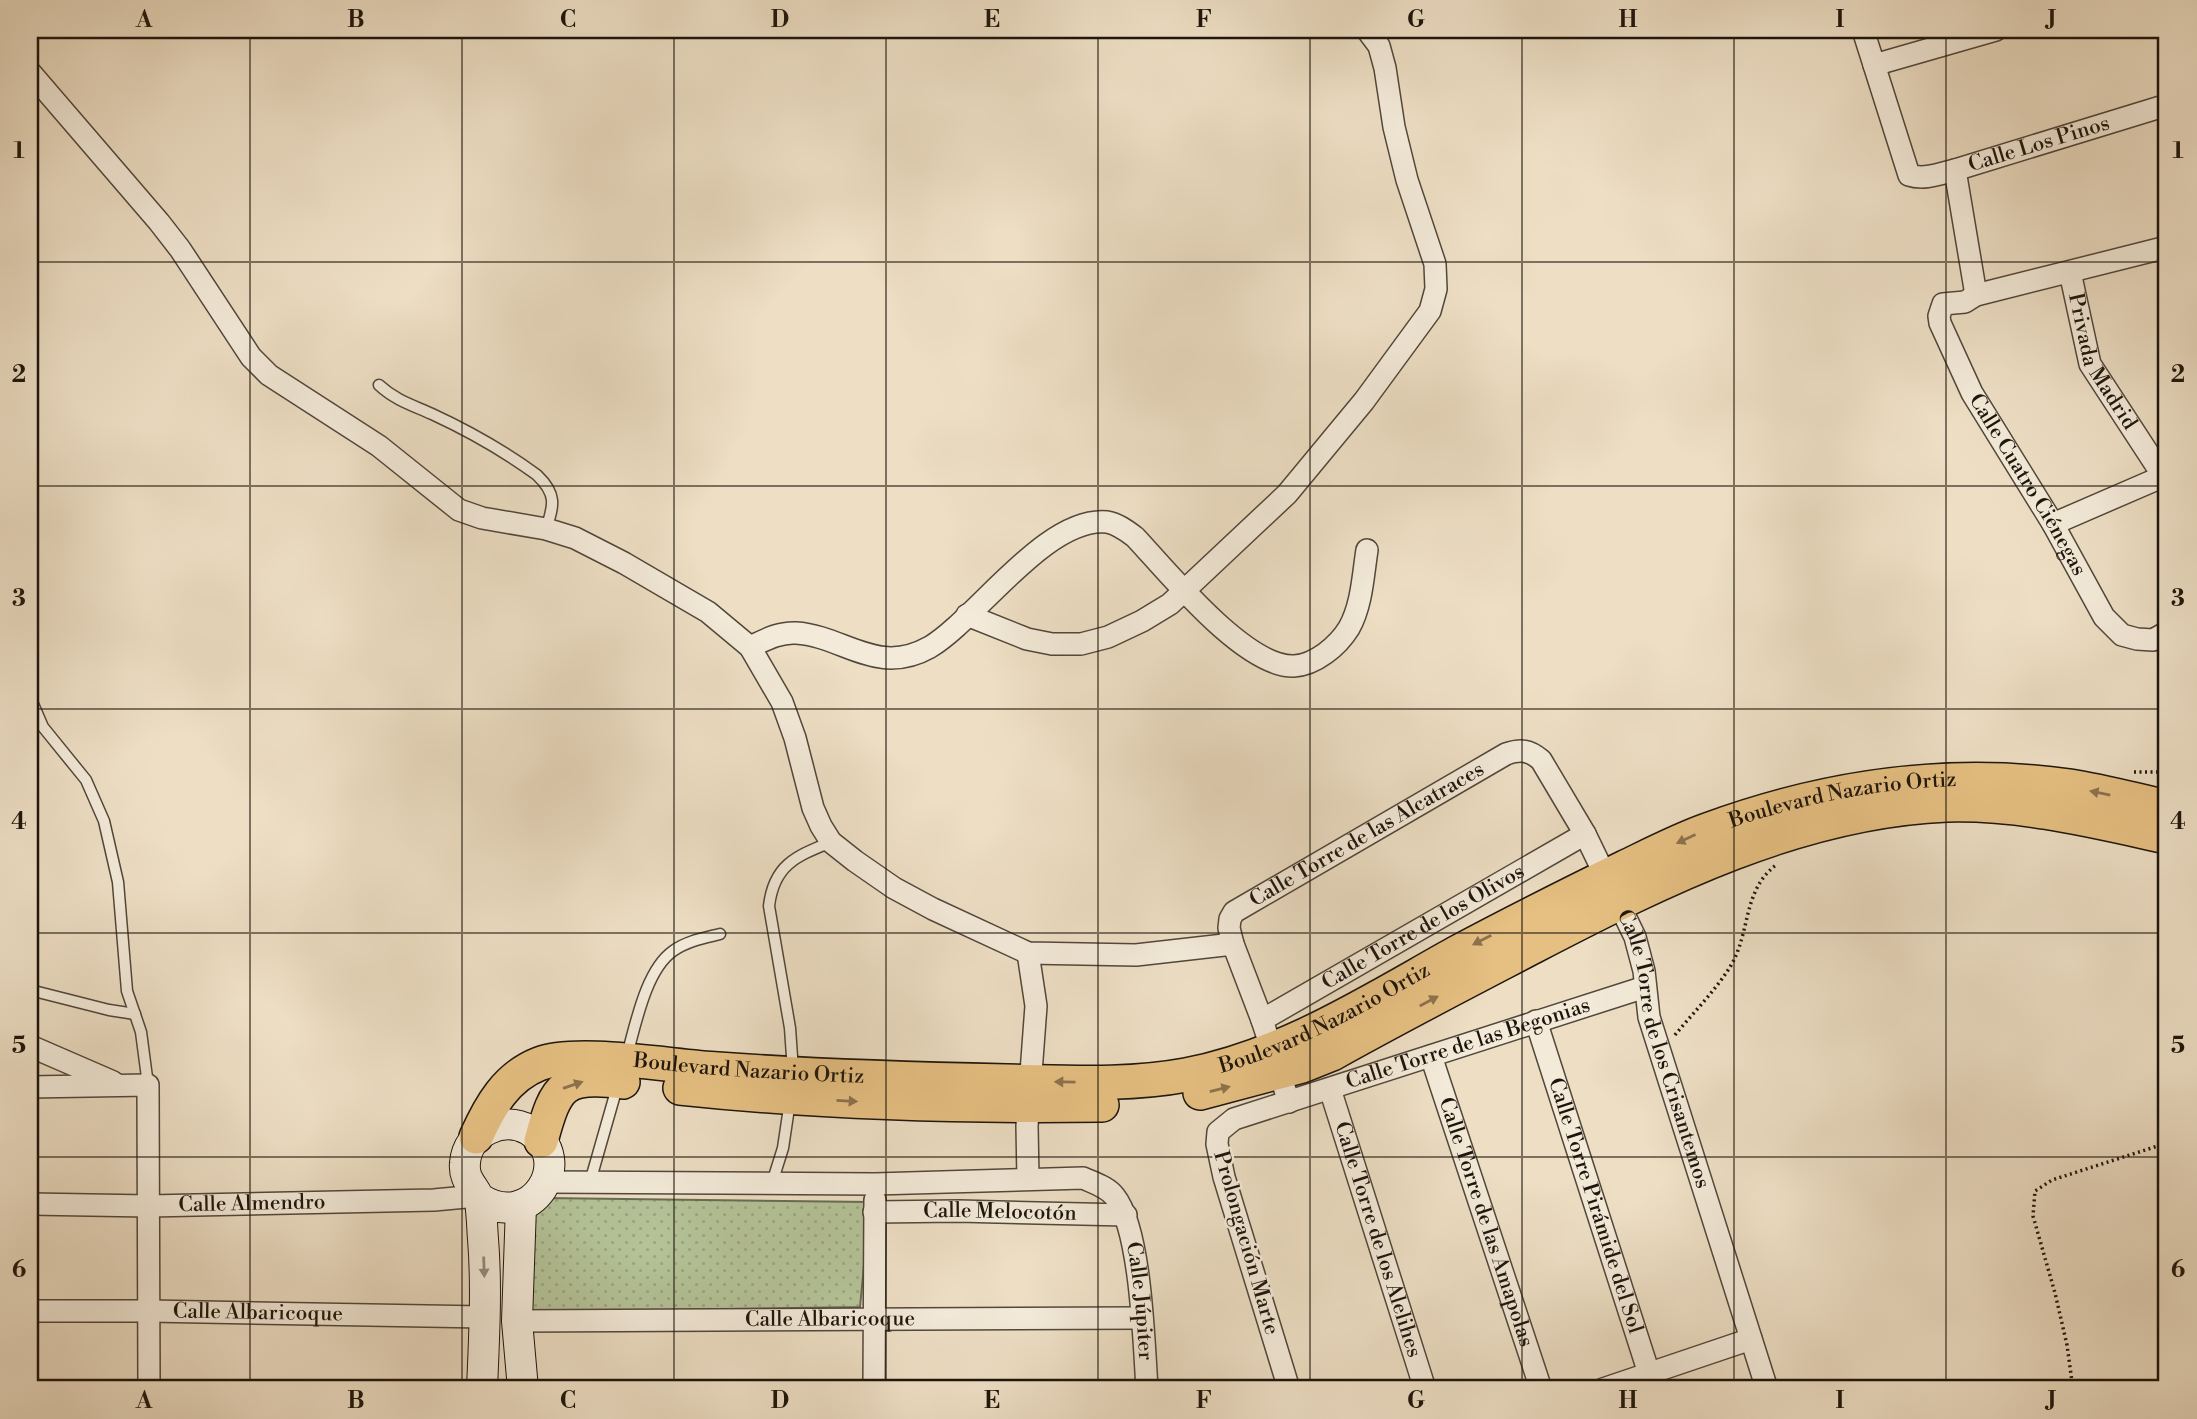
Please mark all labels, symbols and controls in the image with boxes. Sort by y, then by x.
text: A [135,6,153,34]
text: B [347,6,365,34]
text: C [560,6,576,34]
text: D [771,6,789,34]
text: E [984,6,1000,34]
text: F [1196,6,1212,34]
text: G [1407,6,1425,34]
text: H [1619,6,1638,34]
text: I [1836,6,1845,34]
text: J [2045,6,2057,34]
street label: Calle Los Pinos [1965,110,2113,178]
text: 1 [13,137,25,165]
text: 1 [2172,137,2184,165]
street label: Privada Madrid [2062,291,2142,435]
text: 2 [12,361,26,389]
text: 2 [2171,361,2185,389]
street label: Calle Cuatro Ciénegas [1963,389,2092,580]
text: 3 [12,585,26,613]
text: 3 [2171,585,2185,613]
street label: Calle Torre de las Alcatraces [1245,756,1489,913]
street label: Boulevard Nazario Ortiz [1725,767,1957,835]
one-way arrow [2089,787,2111,798]
text: 4 [11,808,27,836]
text: 4 [2170,808,2186,836]
one-way arrow [1676,833,1696,845]
street label: Calle Torre de los Olivos [1317,859,1529,996]
street label: Calle Torre de los Crisantemos [1611,905,1716,1192]
one-way arrow [1472,934,1492,946]
street label: Boulevard Nazario Ortiz [1215,957,1435,1080]
street label: Calle Torre de las Begonias [1343,992,1594,1095]
one-way arrow [1419,995,1439,1007]
text: 5 [12,1032,26,1060]
text: 5 [2171,1032,2185,1060]
street label: Boulevard Nazario Ortiz [631,1048,865,1090]
street label: Calle Torre Pirámide del Sol [1542,1075,1648,1337]
one-way arrow [1054,1076,1076,1088]
one-way arrow [563,1079,584,1090]
one-way arrow [1209,1083,1231,1094]
street label: Calle Torre de las Amapolas [1433,1094,1539,1350]
one-way arrow [836,1096,858,1107]
street label: Calle Torre de los Alelihes [1328,1119,1427,1361]
street label: Prolongación Marte [1207,1148,1285,1338]
street label: Calle Almendro [178,1189,326,1218]
street label: Calle Melocotón [923,1198,1077,1227]
street label: Calle Júpiter [1120,1240,1158,1361]
text: 6 [12,1256,26,1284]
one-way arrow [479,1256,490,1278]
text: 6 [2171,1256,2185,1284]
street label: Calle Albaricoque [173,1298,343,1327]
street label: Calle Albaricoque [745,1306,915,1333]
text: A [135,1387,153,1415]
text: B [347,1387,365,1415]
text: C [560,1387,576,1415]
text: D [771,1387,789,1415]
text: E [984,1387,1000,1415]
text: F [1196,1387,1212,1415]
text: G [1407,1387,1425,1415]
text: H [1619,1387,1638,1415]
text: I [1836,1387,1845,1415]
text: J [2045,1387,2057,1415]

